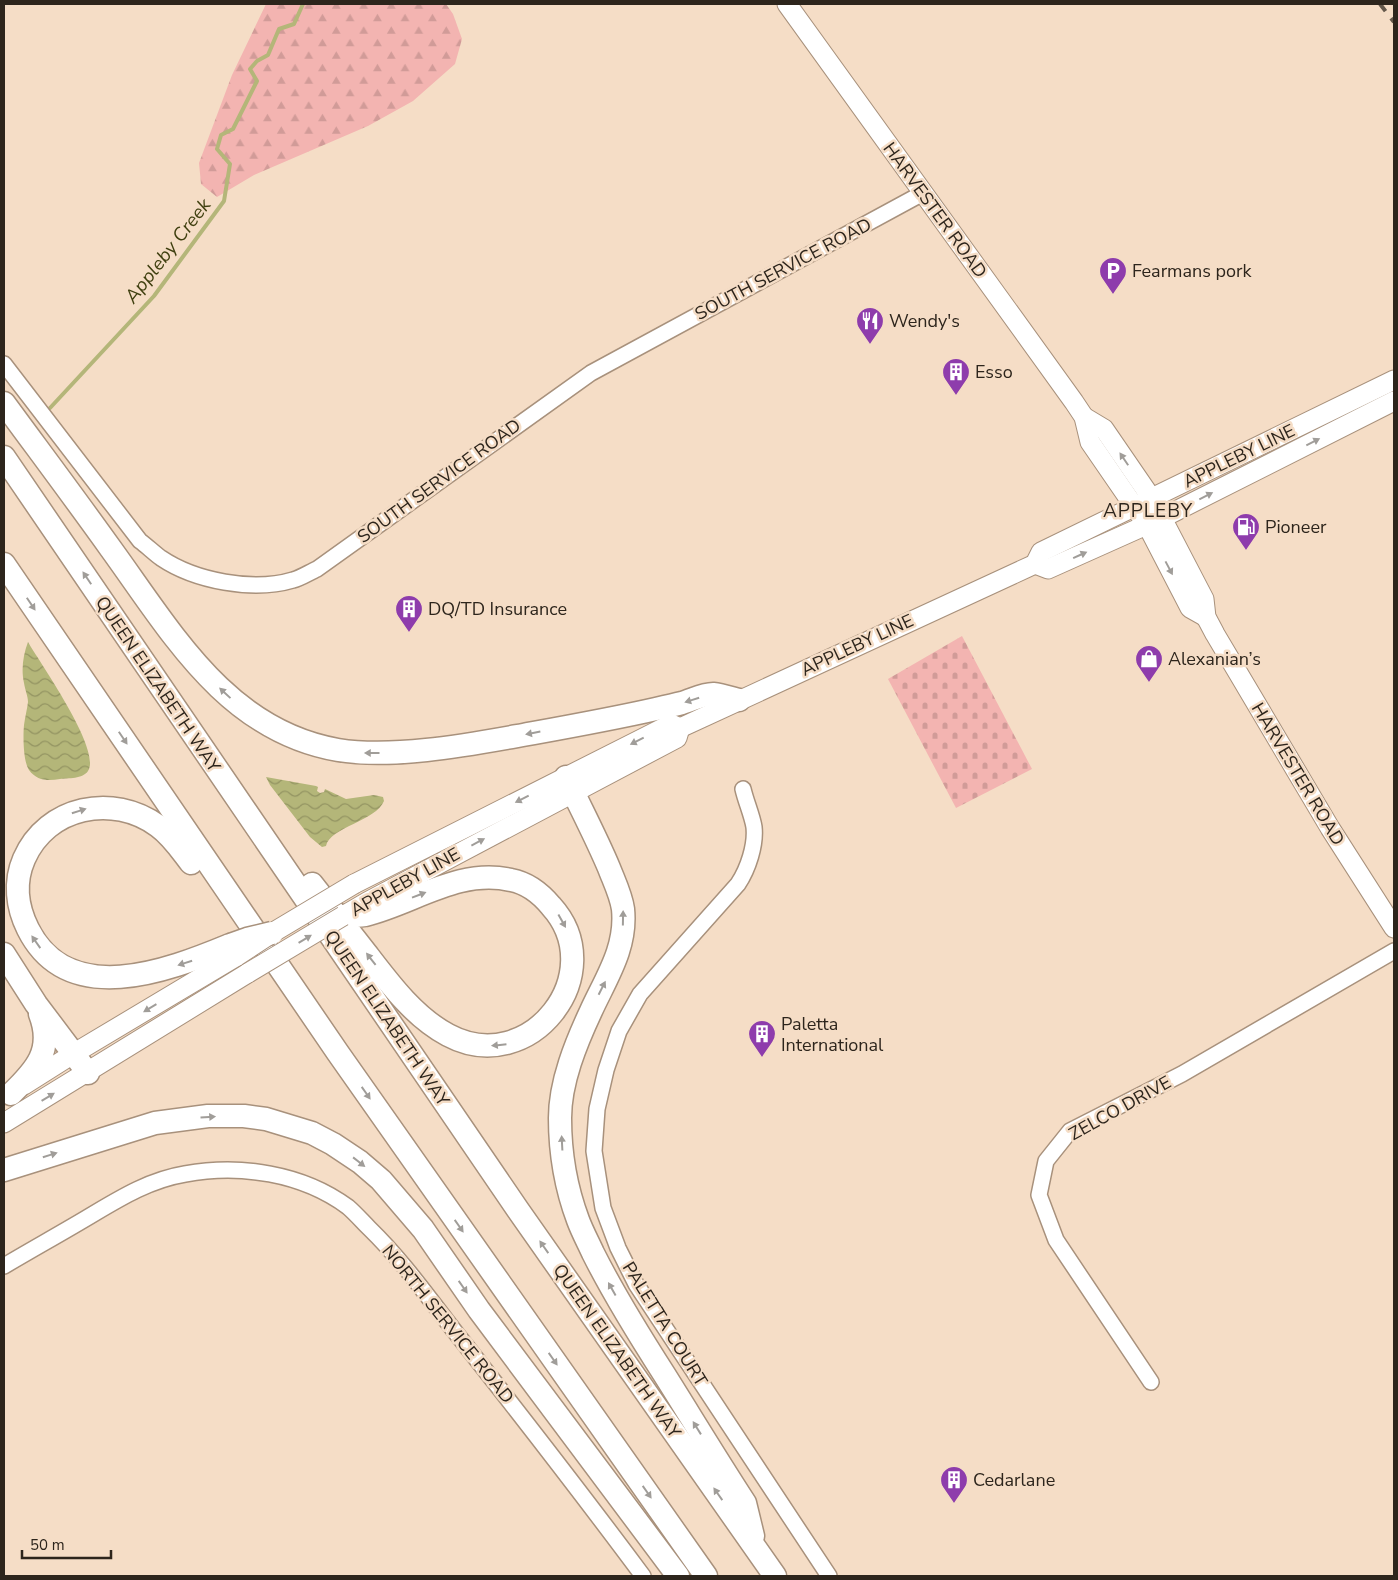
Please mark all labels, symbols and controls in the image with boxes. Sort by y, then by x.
street label: HARVESTER ROAD [878,137,992,283]
water label: Appleby Creek [118,193,217,310]
street label: SOUTH SERVICE ROAD [690,212,876,326]
parking icon: Fearmans pork [1098,256,1128,295]
place label: Fearmans pork [1132,259,1252,283]
restaurant icon: Wendy's [855,306,885,345]
place label: Wendy's [889,309,960,333]
building icon: Esso [941,357,971,396]
place label: Esso [975,360,1013,384]
street label: SOUTH SERVICE ROAD [352,413,526,549]
street label: APPLEBY LINE [1179,419,1299,493]
one-way arrow [1306,438,1321,446]
one-way arrow [1119,452,1129,465]
one-way arrow [1198,492,1213,500]
district label: APPLEBY [1103,498,1193,524]
fuel station icon: Pioneer [1231,512,1261,551]
place label: Pioneer [1265,515,1327,539]
one-way arrow [1073,550,1087,558]
one-way arrow [1165,561,1173,575]
one-way arrow [82,572,92,585]
street label: QUEEN ELIZABETH WAY [90,591,226,777]
building icon: DQ/TD Insurance [394,594,424,633]
one-way arrow [26,597,36,611]
place label: DQ/TD Insurance [428,597,567,621]
street label: APPLEBY LINE [797,608,917,682]
shop icon: Alexanian’s [1134,644,1164,683]
place label: Alexanian’s [1168,647,1261,671]
one-way arrow [220,687,232,699]
one-way arrow [684,696,699,704]
street label: HARVESTER ROAD [1246,698,1350,850]
one-way arrow [525,729,541,737]
one-way arrow [118,731,128,745]
one-way arrow [629,737,644,745]
one-way arrow [364,749,380,757]
one-way arrow [515,795,529,803]
one-way arrow [72,807,87,815]
one-way arrow [472,838,485,847]
street label: APPLEBY LINE [346,842,464,922]
one-way arrow [412,891,427,899]
one-way arrow [619,910,627,926]
one-way arrow [558,914,566,929]
street label: QUEEN ELIZABETH WAY [319,925,455,1111]
one-way arrow [299,934,312,943]
one-way arrow [31,935,41,949]
one-way arrow [365,953,376,966]
one-way arrow [177,960,192,967]
one-way arrow [598,981,606,995]
one-way arrow [143,1003,156,1012]
place label: Paletta International [781,1012,884,1057]
building icon: Paletta International [747,1019,777,1058]
one-way arrow [491,1041,507,1049]
street label: ZELCO DRIVE [1065,1070,1175,1146]
one-way arrow [361,1086,371,1100]
one-way arrow [41,1092,54,1101]
one-way arrow [200,1112,216,1120]
one-way arrow [557,1135,565,1151]
one-way arrow [43,1151,58,1159]
one-way arrow [352,1157,365,1168]
one-way arrow [454,1219,464,1233]
street label: NORTH SERVICE ROAD [376,1240,520,1408]
one-way arrow [539,1240,549,1254]
street label: PALETTA COURT [617,1257,713,1391]
street label: QUEEN ELIZABETH WAY [548,1259,686,1443]
one-way arrow [458,1280,468,1294]
one-way arrow [608,1282,617,1296]
one-way arrow [548,1352,558,1366]
one-way arrow [693,1421,702,1434]
building icon: Cedarlane [939,1465,969,1504]
place label: Cedarlane [973,1468,1055,1492]
one-way arrow [642,1485,652,1498]
one-way arrow [713,1488,723,1501]
scale bar [22,1528,111,1560]
text: 50 m [30,1535,65,1555]

